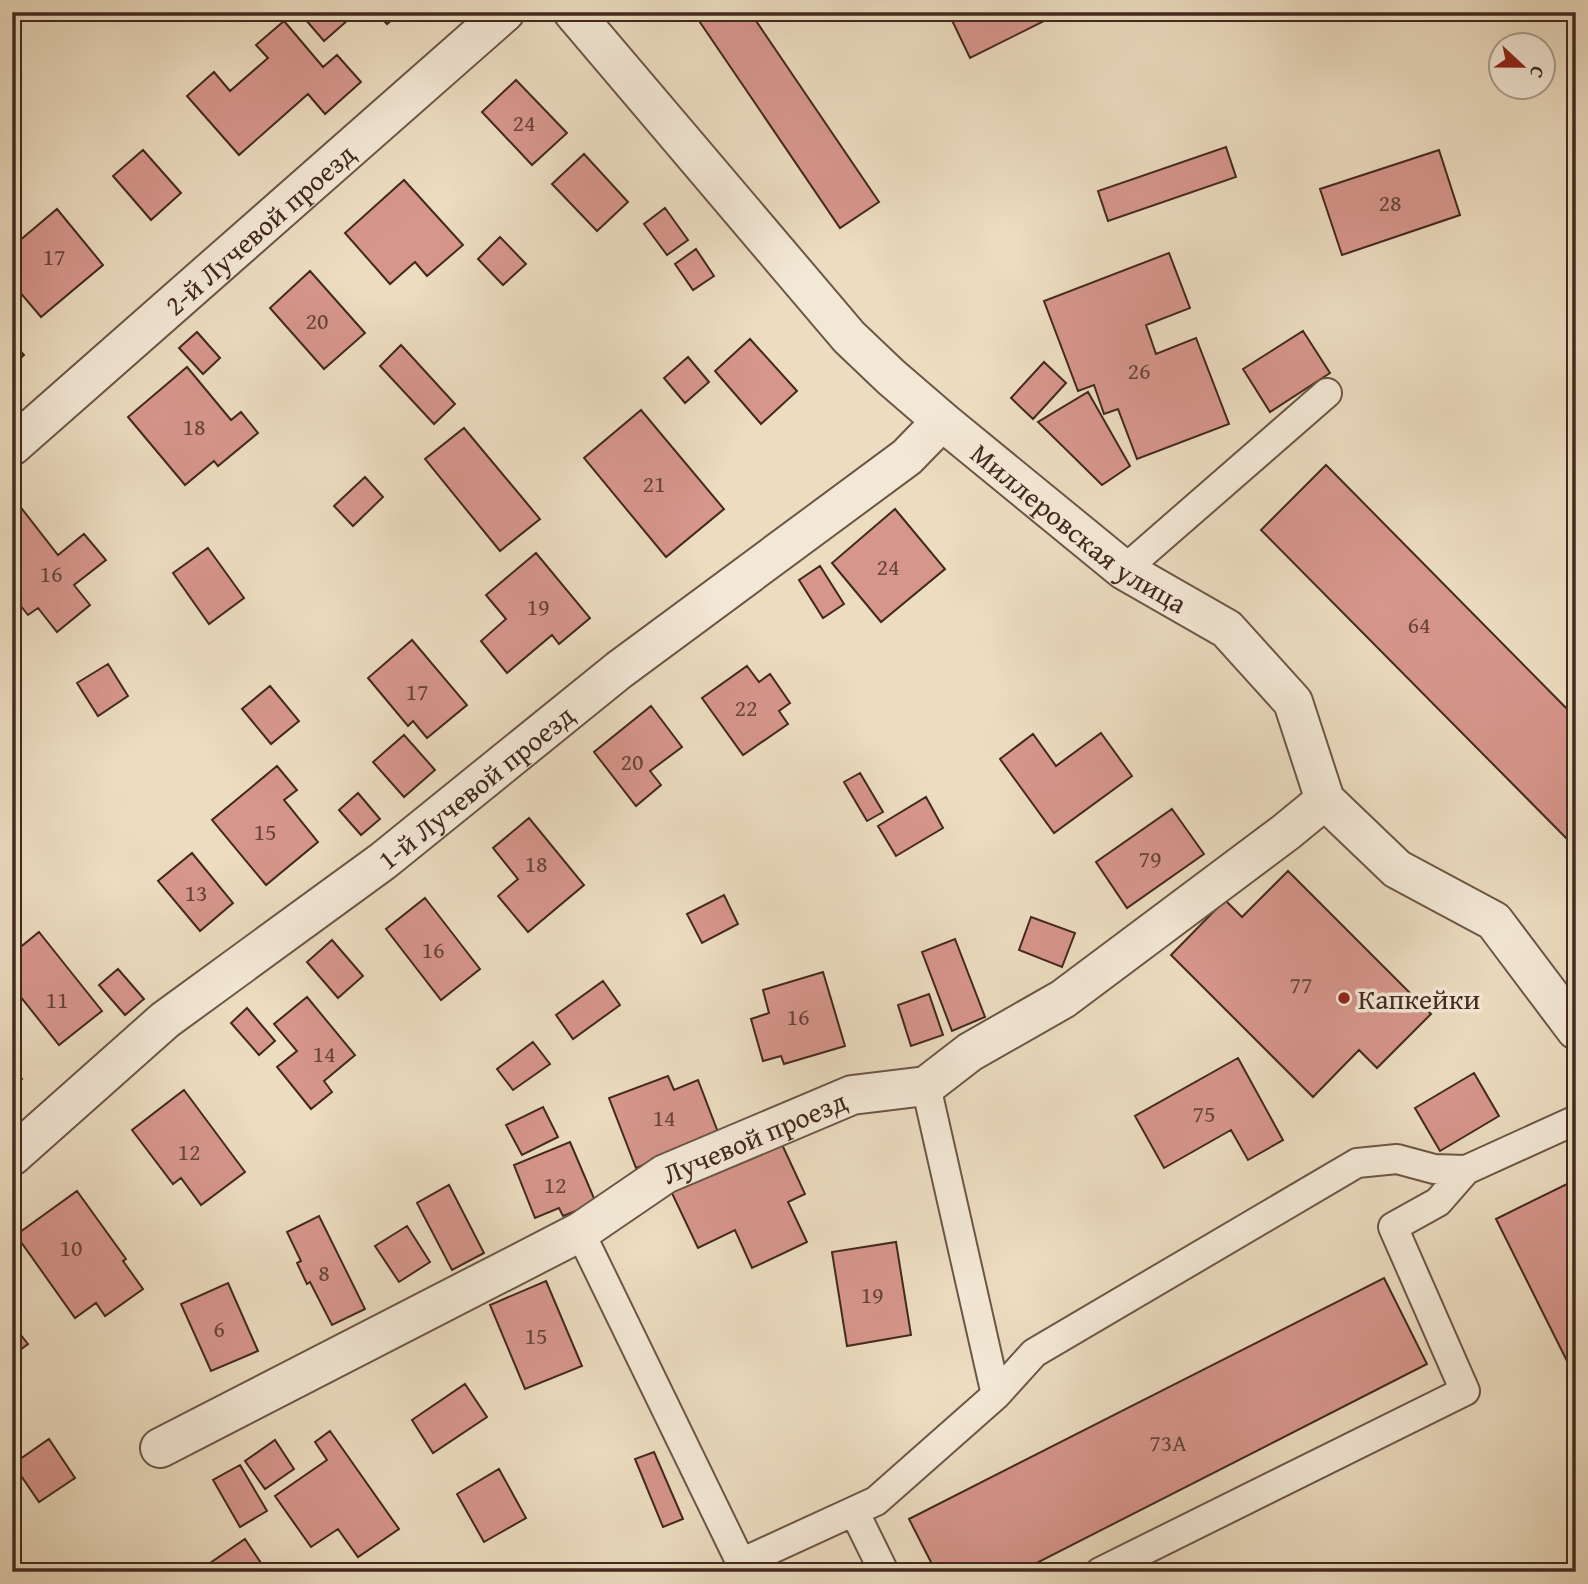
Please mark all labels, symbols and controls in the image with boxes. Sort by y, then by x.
north arrow [1486,32,1556,102]
text: С [1523,62,1553,83]
house number: 24 [512,105,536,140]
street label: 2-й Лучевой проезд [154,133,364,324]
house number: 28 [1378,185,1402,220]
house number: 17 [42,239,66,274]
house number: 20 [305,303,329,338]
house number: 26 [1127,353,1151,388]
house number: 18 [182,409,206,444]
street label: Миллеровская улица [962,433,1196,623]
house number: 21 [642,466,666,501]
house number: 24 [876,549,900,584]
house number: 16 [39,556,63,591]
house number: 19 [526,589,550,624]
house number: 64 [1407,607,1431,642]
house number: 17 [405,674,429,709]
house number: 22 [734,690,758,725]
street label: 1-й Лучевой проезд [368,694,582,879]
house number: 20 [620,744,644,779]
house number: 15 [253,814,277,849]
house number: 79 [1138,841,1162,876]
house number: 18 [524,846,548,881]
house number: 13 [184,875,208,910]
house number: 16 [421,932,445,967]
house number: 77 [1289,967,1313,1002]
place label: Капкейки [1358,978,1480,1019]
house number: 11 [45,982,69,1017]
marker: Капкейки [1336,990,1352,1006]
house number: 16 [786,999,810,1034]
house number: 14 [312,1036,336,1071]
street label: Лучевой проезд [656,1079,853,1193]
house number: 75 [1192,1096,1216,1131]
house number: 14 [652,1100,676,1135]
house number: 12 [177,1134,201,1169]
house number: 12 [543,1167,567,1202]
house number: 10 [59,1230,83,1265]
house number: 8 [318,1255,330,1290]
house number: 19 [860,1277,884,1312]
house number: 6 [213,1311,225,1346]
house number: 15 [524,1318,548,1353]
house number: 73А [1149,1425,1187,1460]

